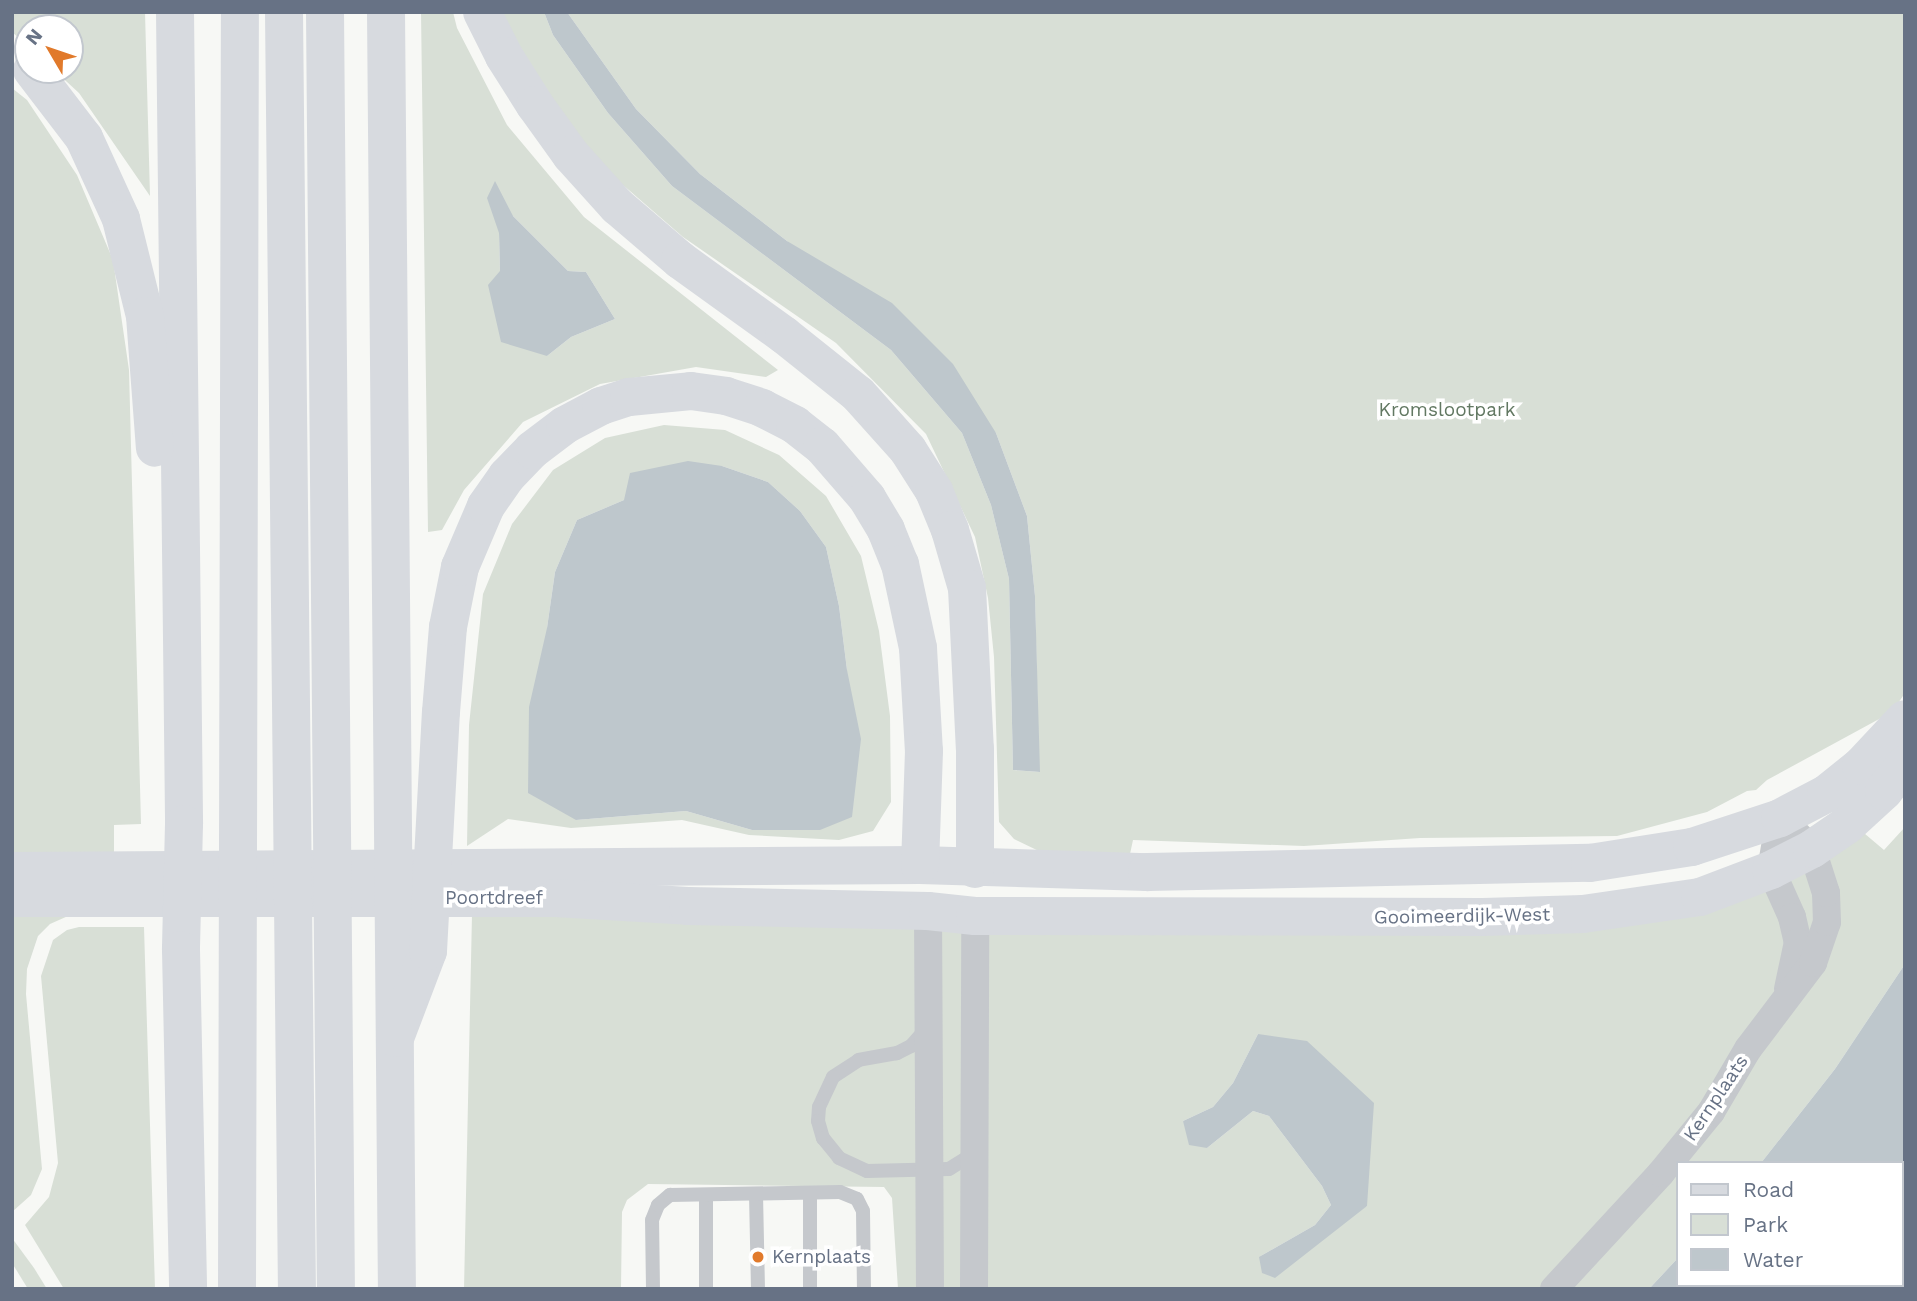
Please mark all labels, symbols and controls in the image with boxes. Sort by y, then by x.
north arrow [14,14,84,84]
text: N [20,24,47,49]
park label: Kromslootpark [1378,399,1516,421]
street label: Poortdreef [445,887,543,909]
street label: Gooimeerdijk-West [1374,903,1550,929]
street label: Kernplaats [1679,1051,1753,1145]
legend [1675,1161,1903,1287]
text: Road [1743,1177,1794,1202]
text: Park [1743,1212,1788,1237]
place label: Kernplaats [772,1246,871,1268]
text: Water [1743,1247,1803,1272]
marker: Kernplaats [750,1249,766,1265]

